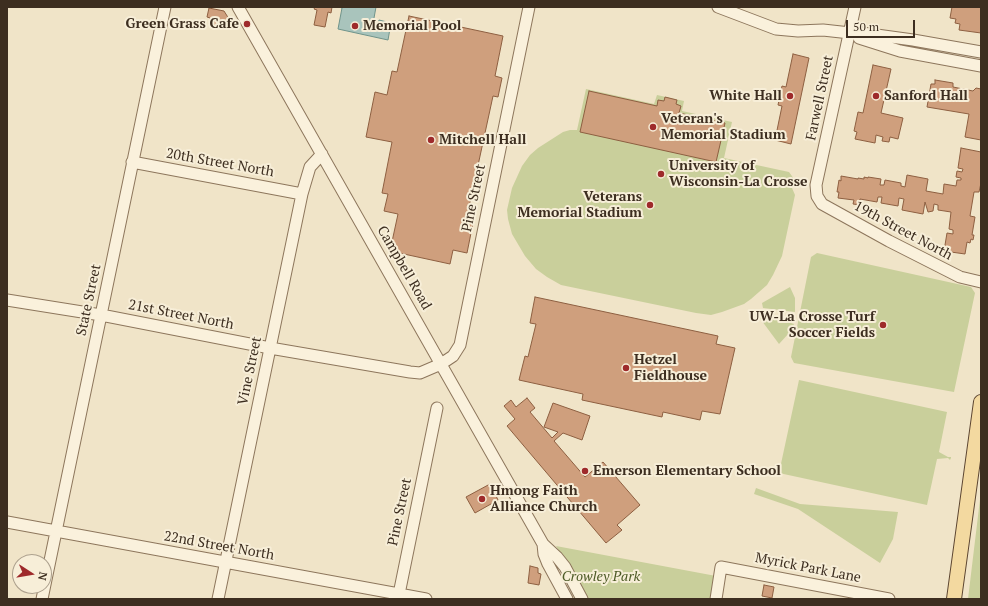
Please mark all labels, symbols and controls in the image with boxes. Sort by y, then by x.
scale bar [848,12,917,38]
place label: Green Grass Cafe [126,16,239,32]
place label: Memorial Pool [363,18,462,34]
marker: Green Grass Cafe [242,19,252,29]
text: 50 m [853,19,879,34]
marker: Memorial Pool [350,21,360,31]
street label: Farwell Street [803,54,837,142]
place label: White Hall [709,88,782,104]
place label: Sanford Hall [884,88,968,104]
marker: White Hall [785,91,795,101]
marker: Sanford Hall [871,91,881,101]
place label: Veteran's Memorial Stadium [661,111,786,144]
marker: Veteran's Memorial Stadium [648,122,658,132]
place label: Mitchell Hall [439,132,526,148]
marker: Mitchell Hall [426,135,436,145]
street label: 20th Street North [165,145,275,181]
place label: University of Wisconsin-La Crosse [669,158,808,190]
street label: Pine Street [459,163,489,233]
marker: University of Wisconsin-La Crosse [656,169,666,179]
place label: Veterans Memorial Stadium [517,189,642,222]
street label: 19th Street North [851,198,955,264]
marker: Veterans Memorial Stadium [645,200,655,210]
street label: Campbell Road [373,223,435,313]
street label: State Street [73,263,105,337]
street label: 21st Street North [127,297,235,333]
place label: UW-La Crosse Turf Soccer Fields [749,309,875,342]
marker: UW-La Crosse Turf Soccer Fields [878,320,888,330]
street label: Vine Street [235,335,265,407]
place label: Hetzel Fieldhouse [634,352,707,384]
marker: Hetzel Fieldhouse [621,363,631,373]
place label: Emerson Elementary School [593,463,781,479]
marker: Emerson Elementary School [580,466,590,476]
street label: Pine Street [385,477,415,547]
place label: Hmong Faith Alliance Church [490,483,597,516]
marker: Hmong Faith Alliance Church [477,494,487,504]
street label: 22nd Street North [162,528,276,564]
street label: Myrick Park Lane [754,550,862,586]
north arrow [12,554,52,594]
park label: Crowley Park [562,569,640,585]
text: N [35,571,50,582]

